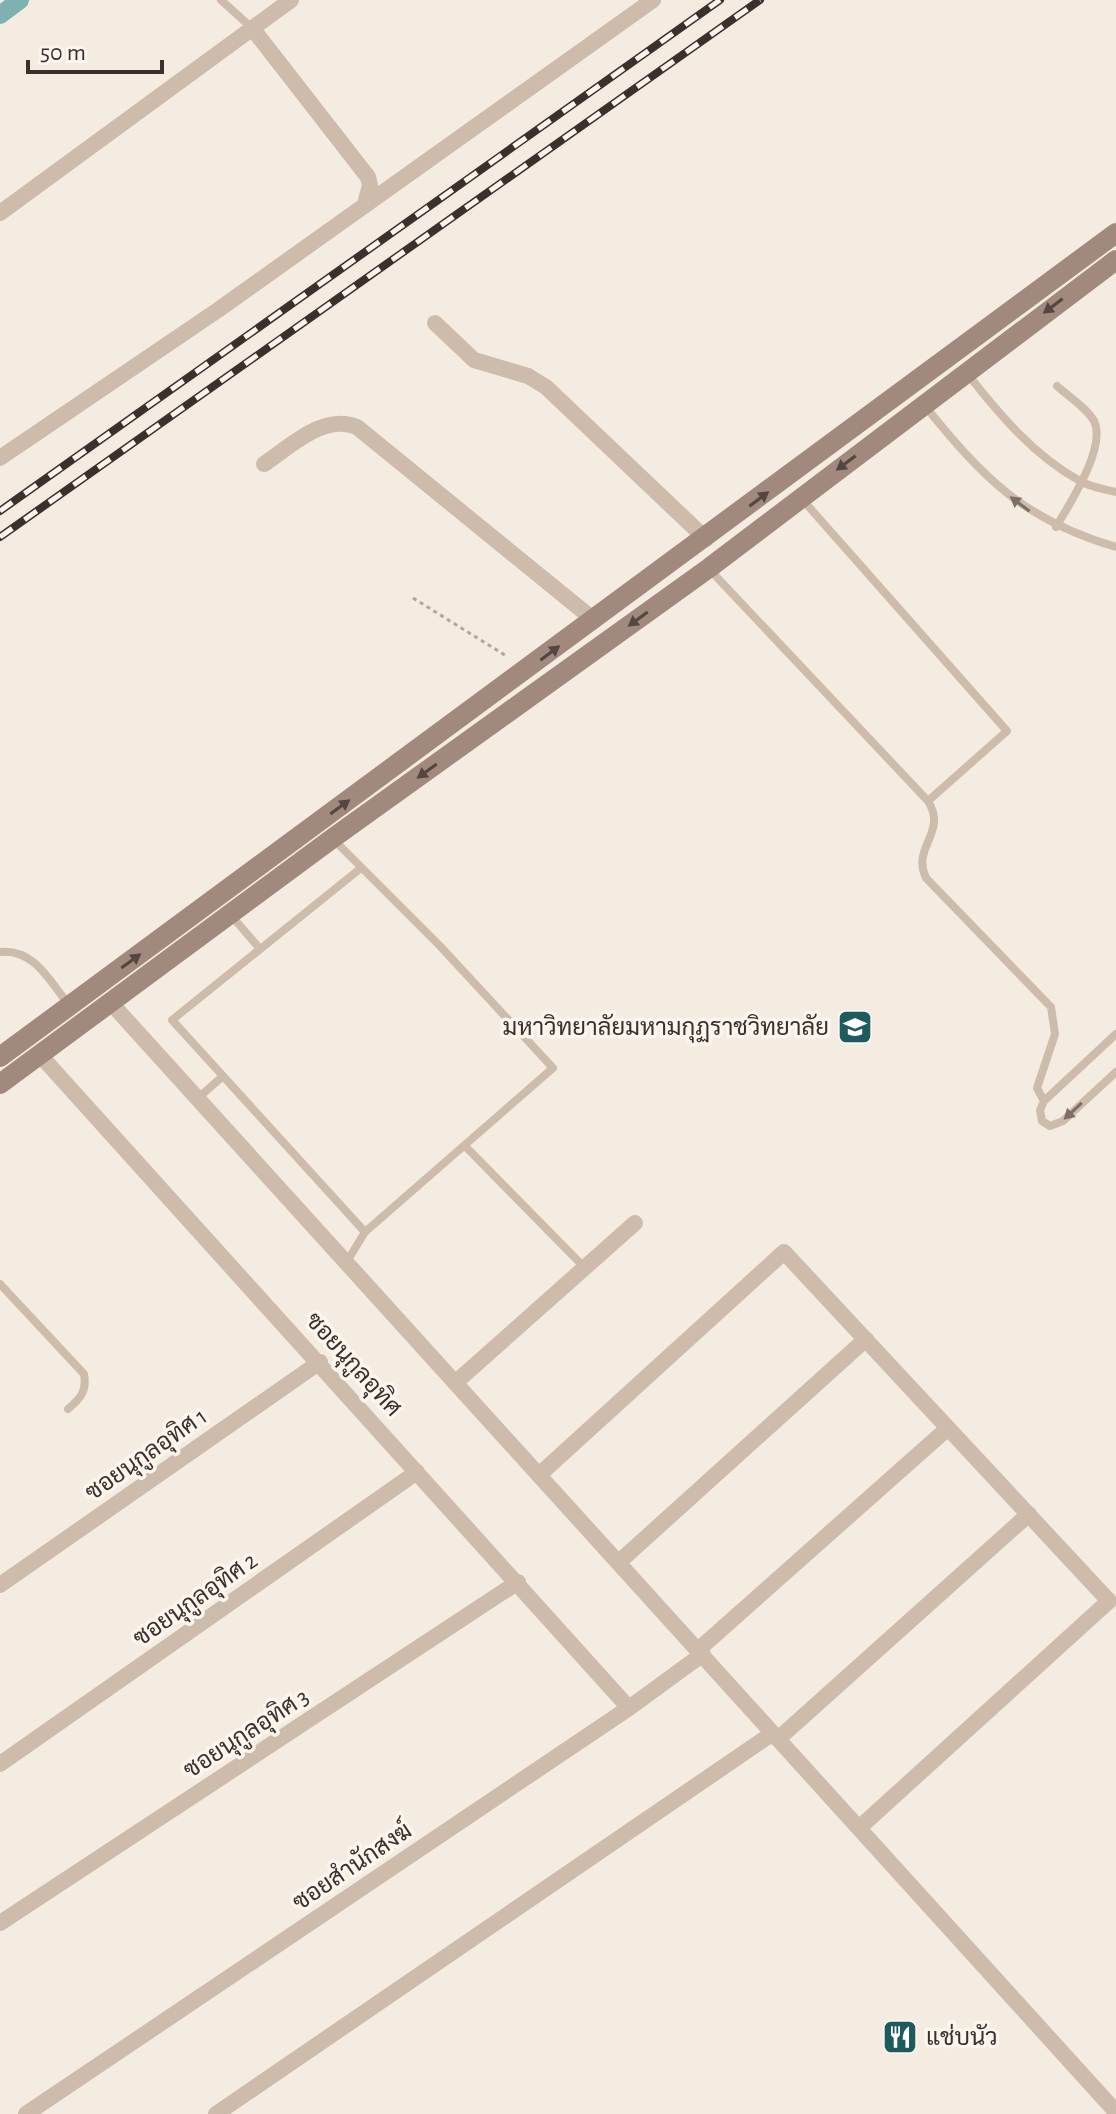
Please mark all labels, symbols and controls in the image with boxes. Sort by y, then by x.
scale bar [28,24,162,74]
text: 50 m [40,41,86,65]
one-way arrow [1043,298,1064,313]
one-way arrow [836,454,856,470]
one-way arrow [749,491,769,507]
one-way arrow [1010,496,1031,512]
one-way arrow [627,611,649,627]
one-way arrow [539,645,561,661]
one-way arrow [417,762,437,778]
one-way arrow [330,800,351,815]
one-way arrow [120,954,141,969]
school or university icon: มหาวิทยาลัยมหามกุฏราชวิทยาลัย [836,1008,874,1046]
place label: มหาวิทยาลัยมหามกุฏราชวิทยาลัย [503,1013,829,1043]
one-way arrow [1064,1102,1083,1120]
street label: ซอยนุกูลอุทิศ [298,1306,408,1424]
street label: ซอยนุกูลอุทิศ 1 [80,1402,214,1509]
street label: ซอยนุกูลอุทิศ 2 [128,1546,264,1654]
street label: ซอยนุกูลอุทิศ 3 [178,1682,316,1786]
street label: ซอยสำนักสงฆ์ [286,1814,416,1915]
restaurant icon: แช่บนัว [881,2018,919,2056]
place label: แช่บนัว [926,2023,998,2050]

